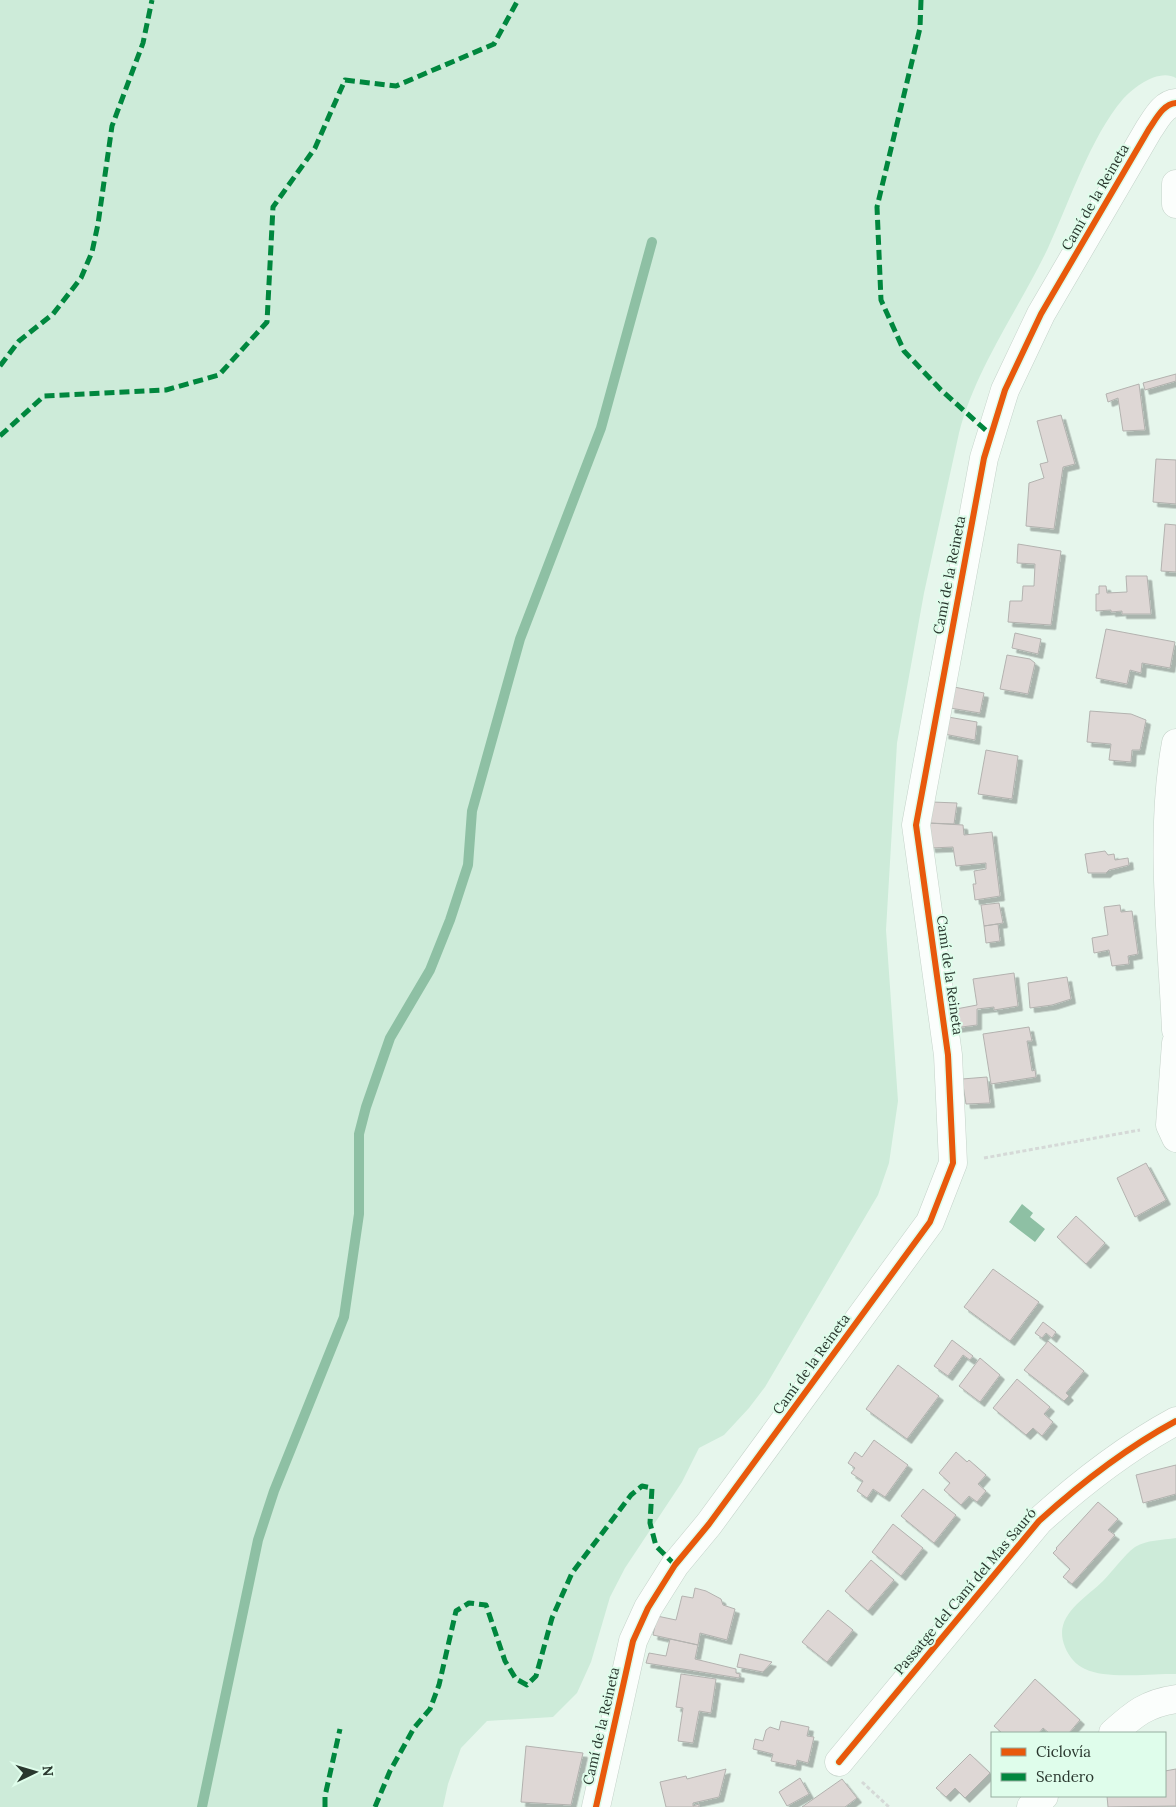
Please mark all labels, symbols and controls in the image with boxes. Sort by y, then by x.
street label: Camí de la Reineta [1057,140,1133,254]
street label: Camí de la Reineta [929,514,969,636]
street label: Camí de la Reineta [933,914,967,1036]
street label: Camí de la Reineta [768,1310,854,1418]
street label: Passatge del Camí del Mas Sauró [890,1504,1040,1678]
street label: Camí de la Reineta [579,1665,623,1787]
legend [991,1732,1166,1797]
text: Ciclovía [1036,1742,1091,1761]
north arrow [10,1747,60,1797]
text: N [39,1765,57,1777]
text: Sendero [1036,1767,1094,1786]

